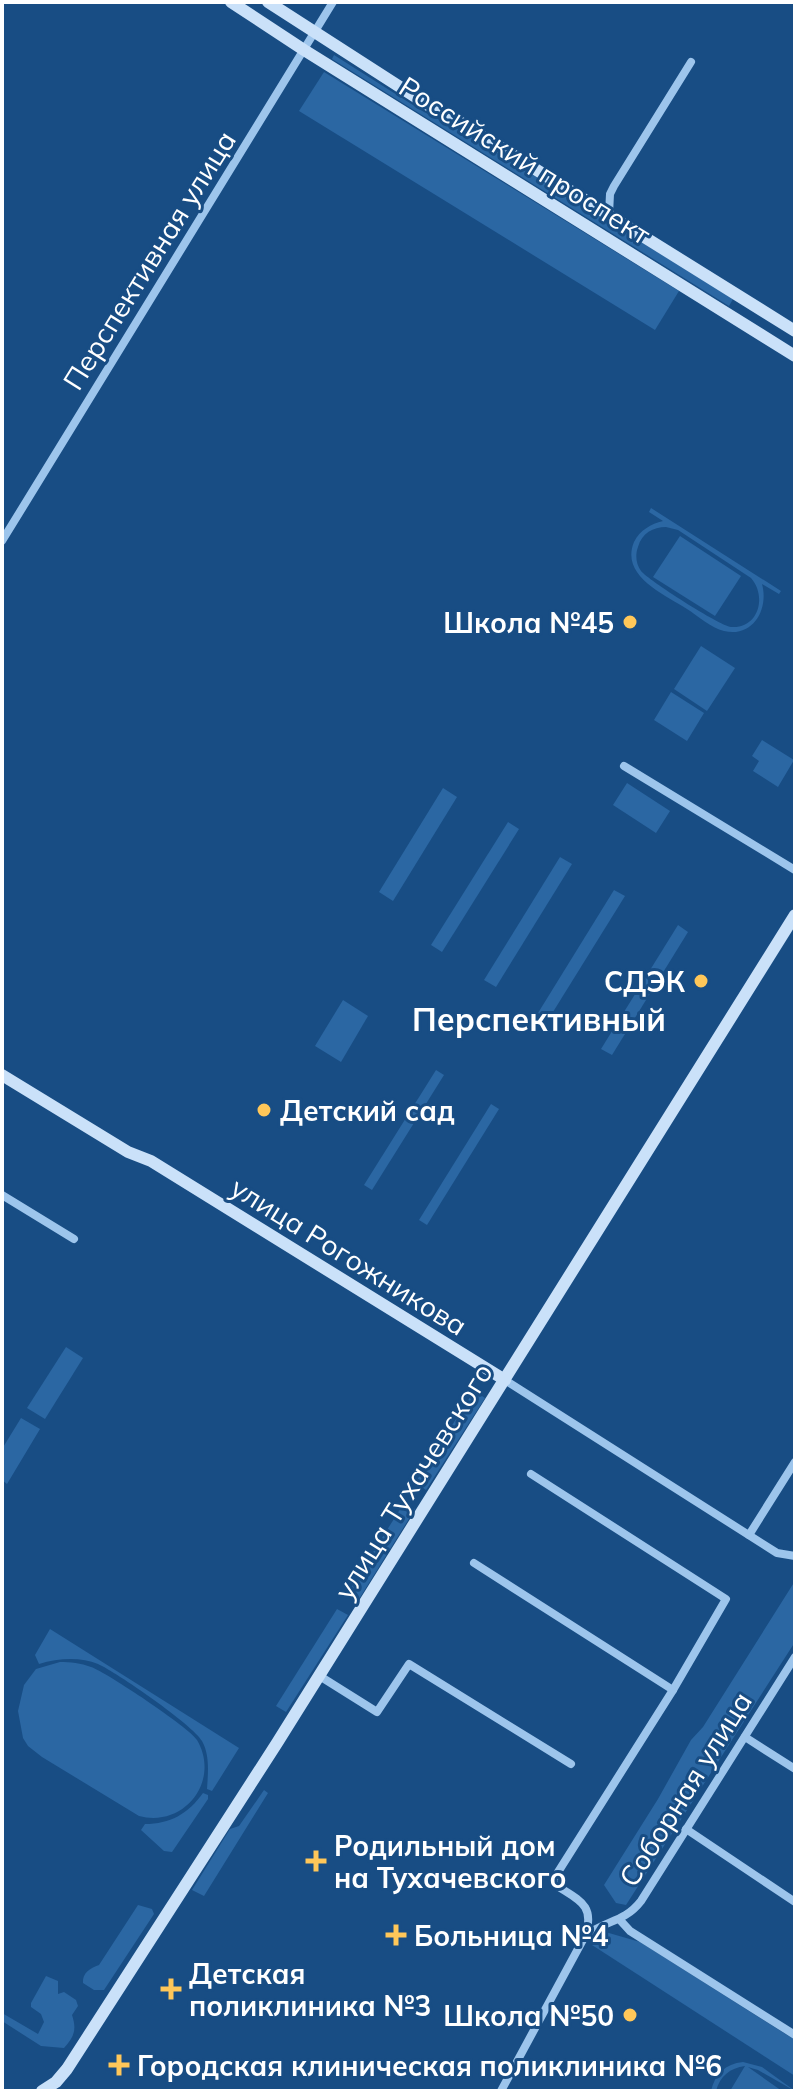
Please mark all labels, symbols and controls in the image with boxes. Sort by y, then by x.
street label: Российский проспект [393,68,657,252]
street label: Перспективная улица [55,124,243,396]
place label: Школа №45 [443,605,614,640]
marker: Школа №45 [621,613,639,631]
place label: СДЭК [604,964,686,999]
marker: СДЭК [692,972,710,990]
district label: Перспективный [412,999,666,1039]
place label: Детский сад [280,1093,455,1128]
marker: Детский сад [255,1101,273,1119]
street label: улица Рогожникова [225,1169,473,1343]
street label: улица Тухачевского [326,1356,500,1606]
street label: Соборная улица [611,1685,759,1893]
place label: Родильный дом на Тухачевского [334,1828,567,1895]
marker: Родильный дом на Тухачевского [305,1850,327,1872]
place label: Больница №4 [414,1918,609,1953]
marker: Больница №4 [385,1924,407,1946]
place label: Детская поликлиника №3 [189,1956,431,2023]
marker: Детская поликлиника №3 [160,1978,182,2000]
place label: Школа №50 [443,1998,614,2033]
marker: Школа №50 [621,2006,639,2024]
place label: Городская клиническая поликлиника №6 [137,2048,722,2083]
marker: Городская клиническая поликлиника №6 [108,2054,130,2076]

